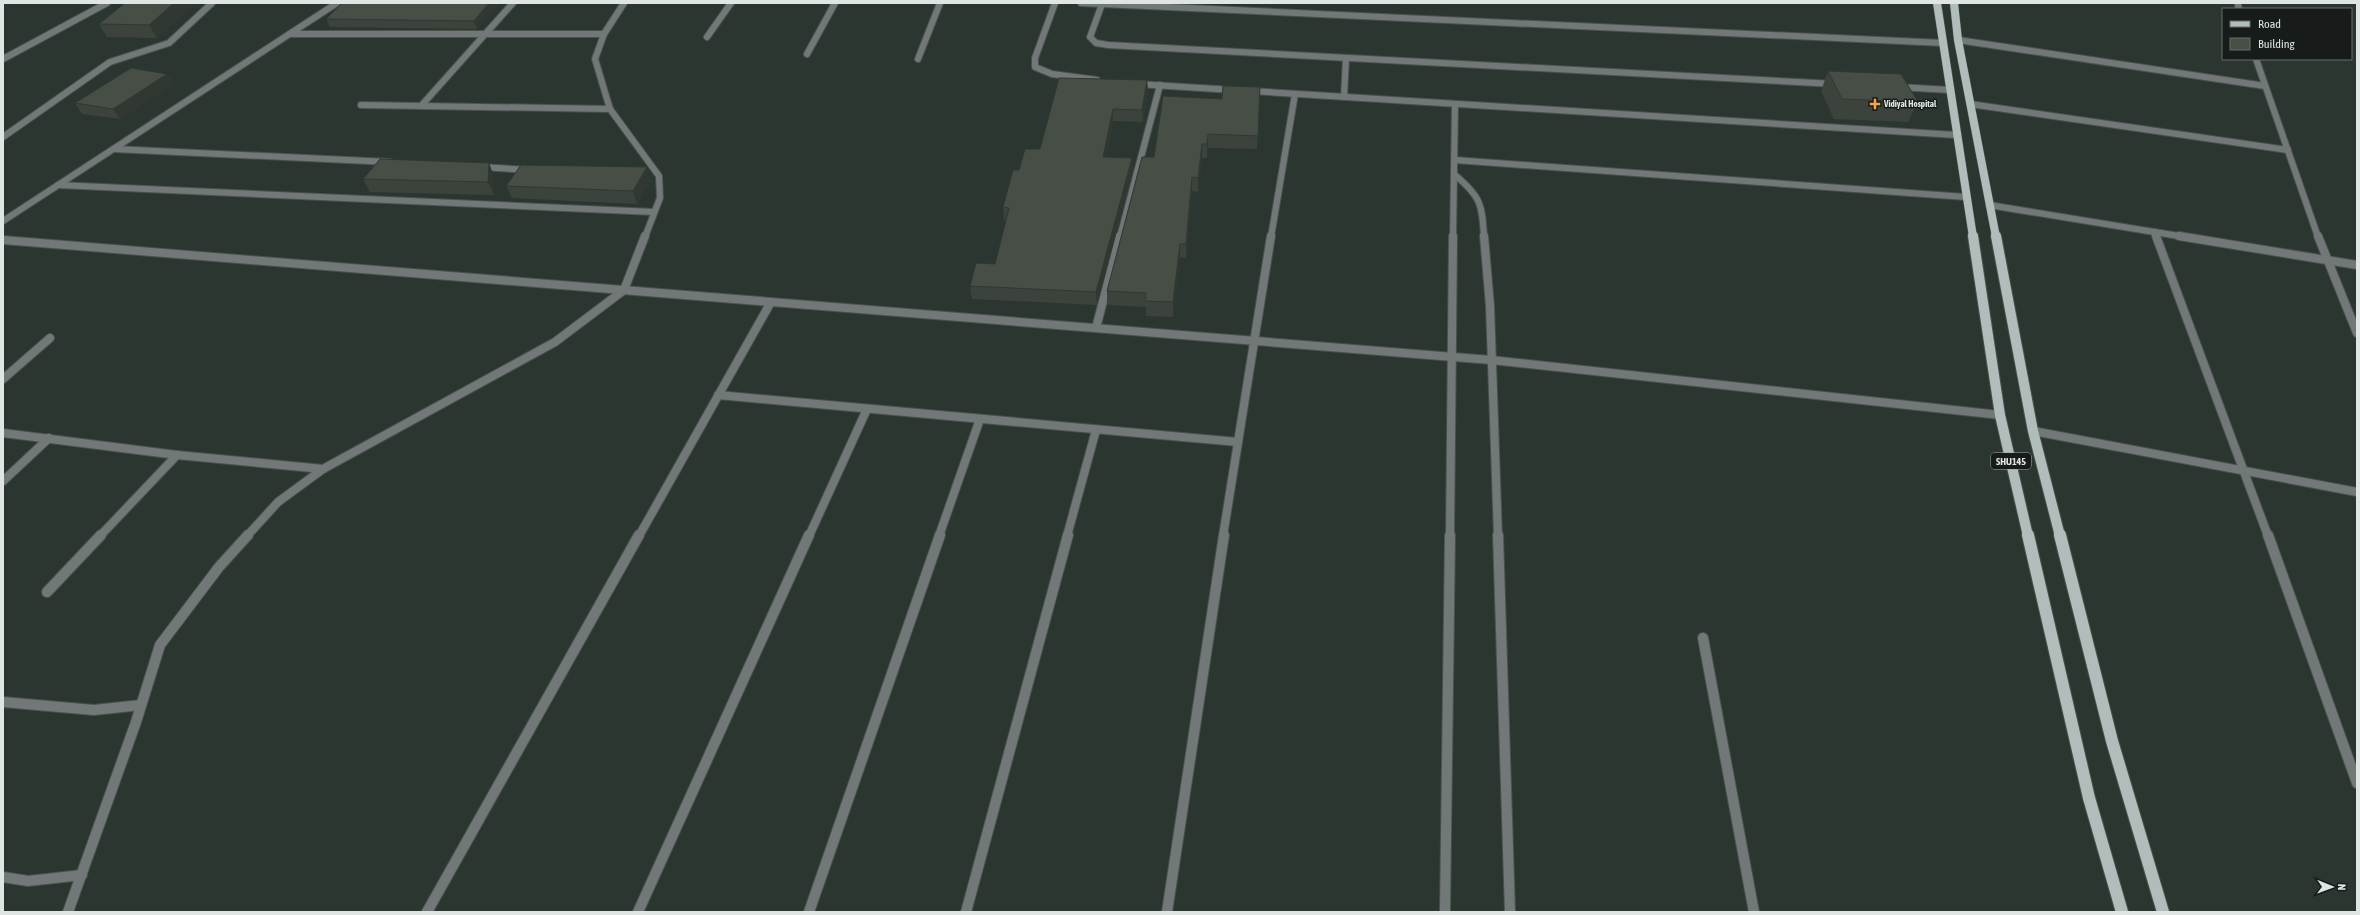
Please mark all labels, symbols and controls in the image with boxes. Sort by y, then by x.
legend [2222,8,2352,60]
text: Road [2258,17,2281,31]
text: Building [2258,37,2296,51]
marker: Vidiyal Hospital [1869,98,1881,110]
place label: Vidiyal Hospital [1883,99,1937,109]
road number: SHU145 [1991,453,2031,469]
north arrow [2312,867,2352,907]
text: N [2336,884,2348,891]

